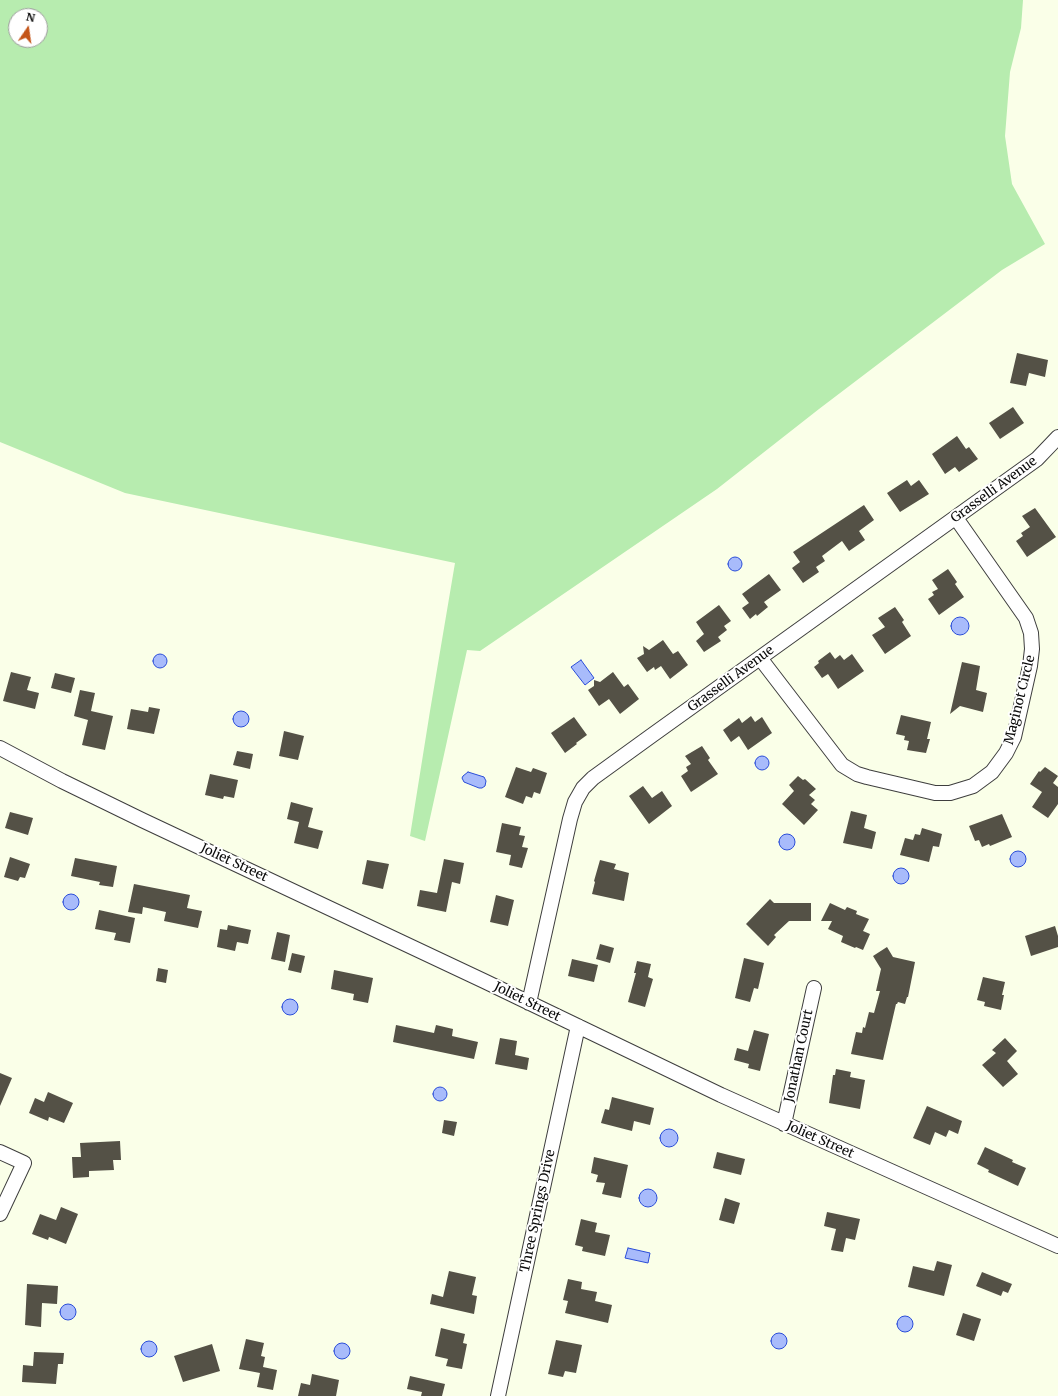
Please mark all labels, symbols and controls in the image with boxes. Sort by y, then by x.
north arrow [8,8,48,48]
text: N [25,9,36,25]
street label: Grasselli Avenue [948,454,1040,526]
street label: Grasselli Avenue [685,643,777,715]
street label: Maginot Circle [1001,654,1039,746]
street label: Joliet Street [198,841,270,885]
street label: Joliet Street [491,979,563,1025]
street label: Jonathan Court [782,1008,816,1104]
street label: Joliet Street [784,1118,856,1162]
street label: Three Springs Drive [517,1148,559,1274]

